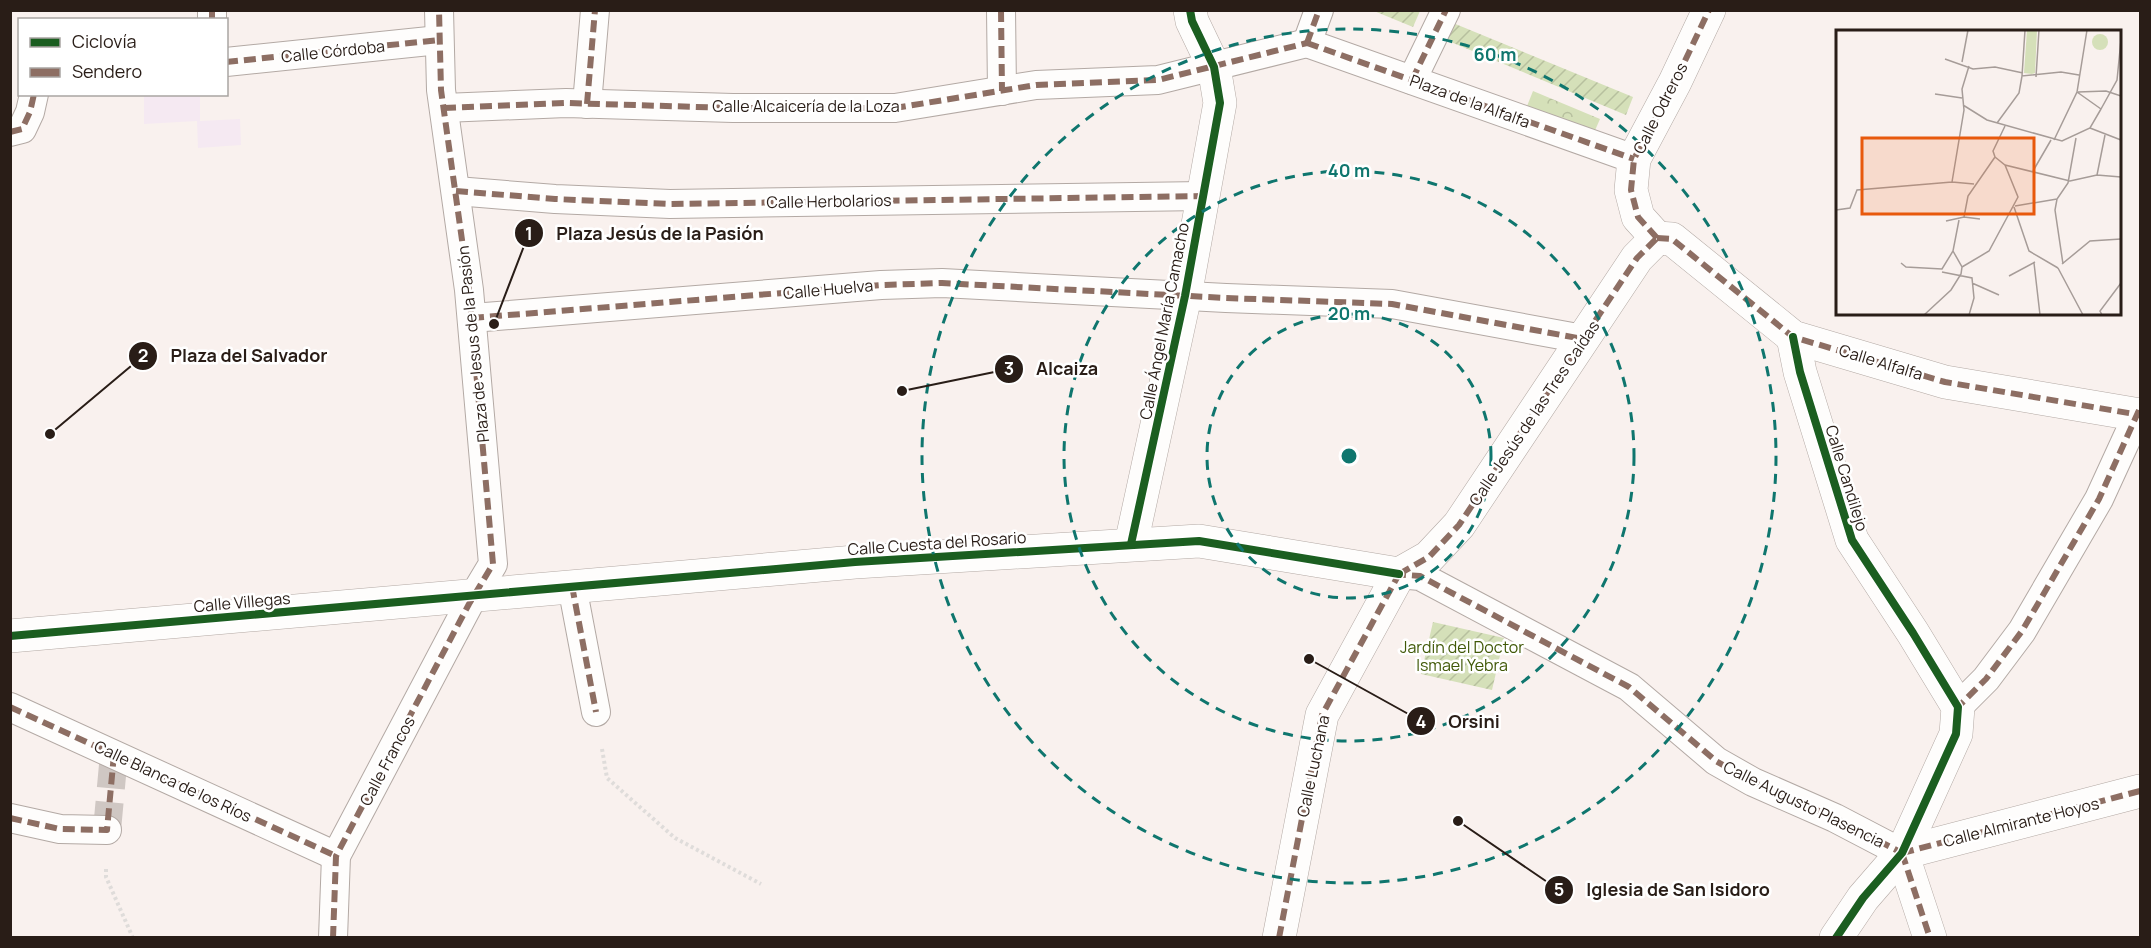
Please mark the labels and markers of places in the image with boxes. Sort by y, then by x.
callout: Plaza Jesús de la Pasión [514,215,776,251]
callout: Plaza del Salvador [128,338,339,374]
callout: Alcaiza [994,351,1110,387]
centre of rings [1339,446,1359,466]
callout: Orsini [1406,703,1512,739]
callout: Iglesia de San Isidoro [1544,872,1782,908]

